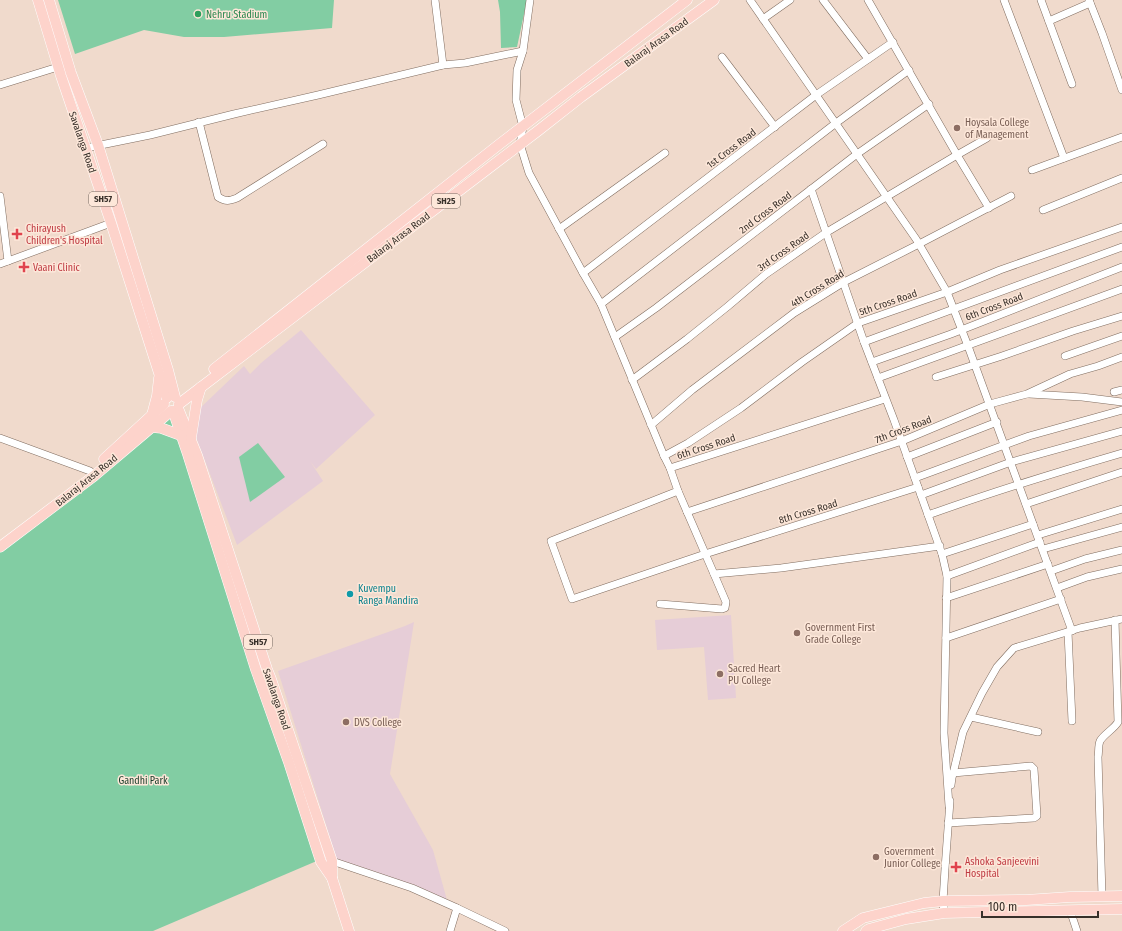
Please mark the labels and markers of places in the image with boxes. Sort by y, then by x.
marker: Nehru Stadium [193,9,203,19]
place label: Nehru Stadium [206,9,267,21]
place label: Hoysala College of Management [965,117,1029,141]
marker: Hoysala College of Management [952,123,962,133]
place label: Chirayush Children's Hospital [26,223,103,247]
marker: Chirayush Children's Hospital [11,228,23,240]
marker: Vaani Clinic [18,261,30,273]
place label: Vaani Clinic [33,262,81,274]
place label: Kuvempu Ranga Mandira [358,583,419,607]
marker: Kuvempu Ranga Mandira [345,589,355,599]
place label: Government First Grade College [805,622,876,646]
marker: Government First Grade College [792,628,802,638]
place label: Sacred Heart PU College [728,663,781,687]
marker: Sacred Heart PU College [715,669,725,679]
marker: DVS College [341,717,351,727]
place label: DVS College [354,717,402,729]
place label: Government Junior College [884,846,941,870]
marker: Government Junior College [871,852,881,862]
place label: Ashoka Sanjeevini Hospital [965,856,1039,880]
marker: Ashoka Sanjeevini Hospital [950,861,962,873]

